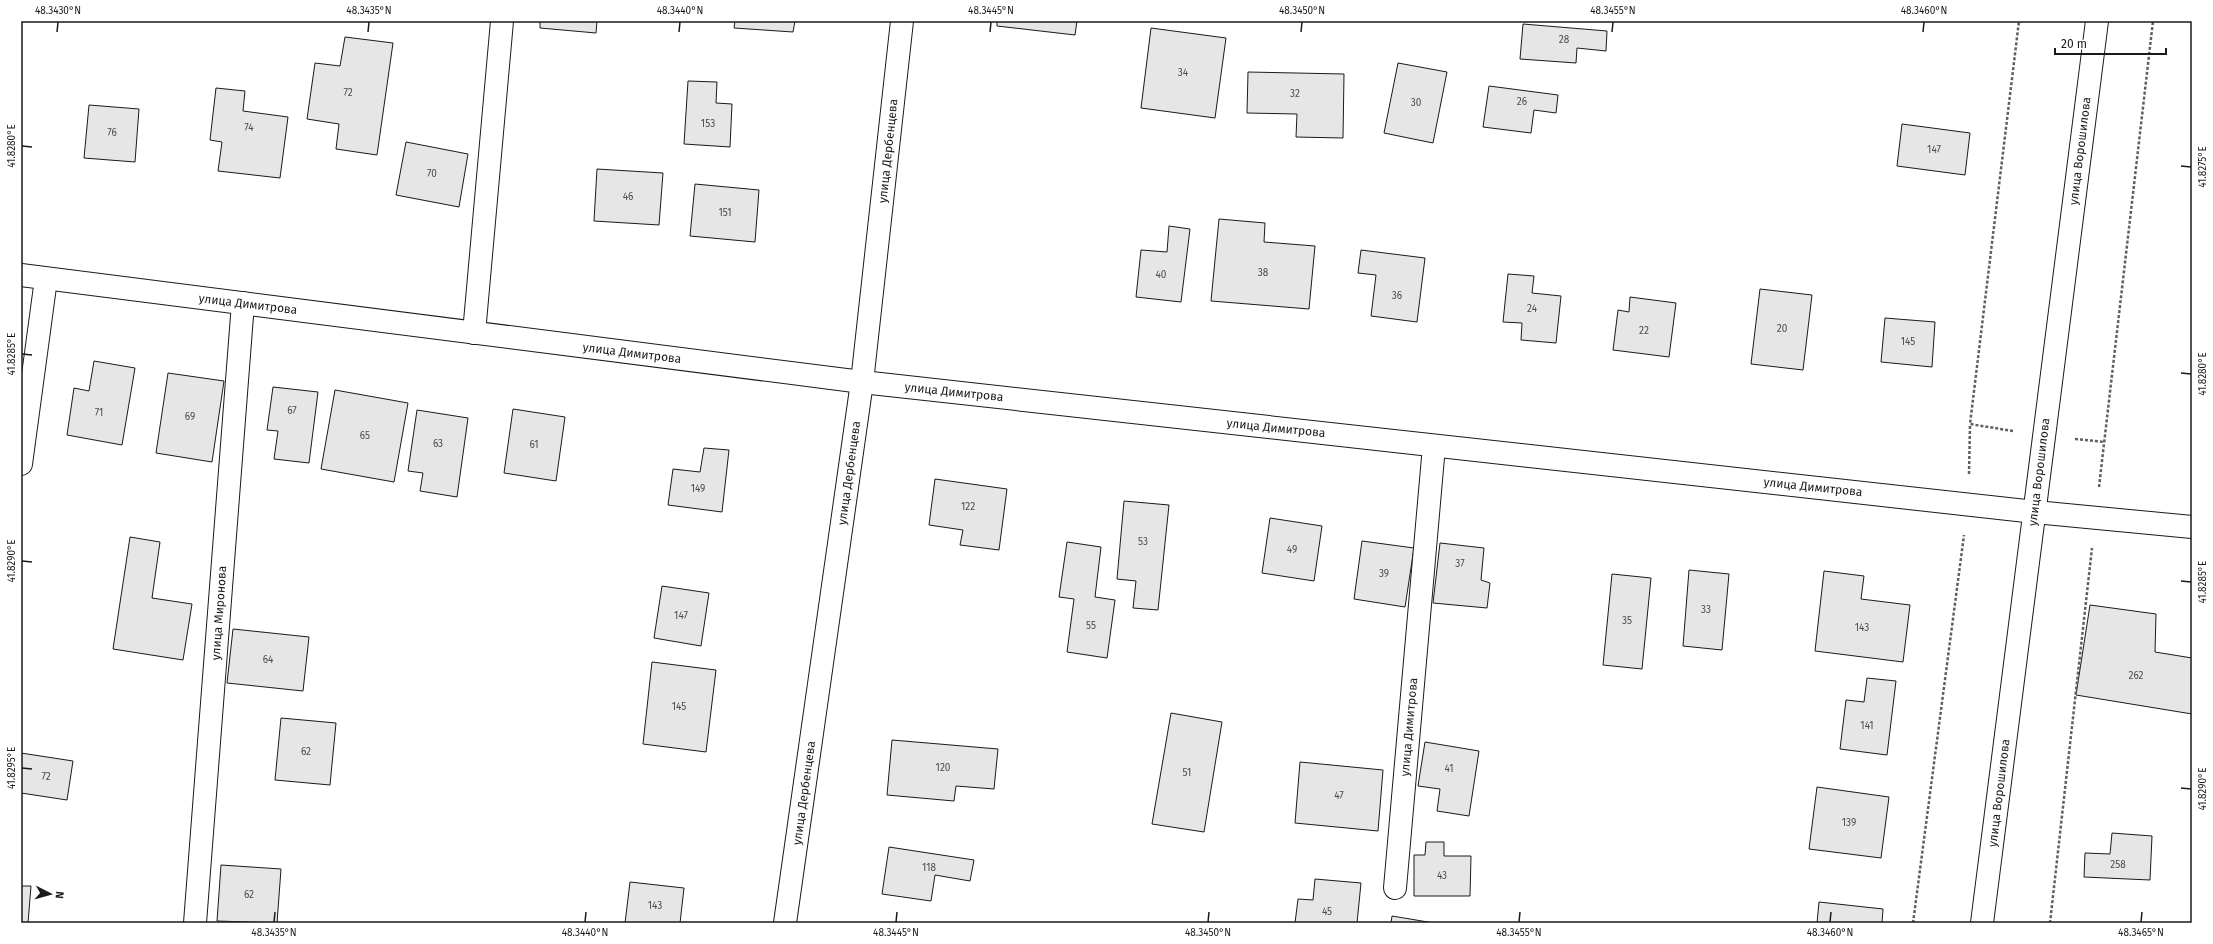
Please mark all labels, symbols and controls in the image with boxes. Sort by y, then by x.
text: 48.3430°N [35,5,81,17]
text: 48.3435°N [346,5,392,17]
text: 48.3440°N [657,5,703,17]
text: 48.3445°N [968,5,1014,17]
text: 48.3450°N [1279,5,1325,17]
text: 48.3455°N [1590,5,1636,17]
text: 48.3460°N [1901,5,1947,17]
scale bar [2055,30,2166,56]
house number: 28 [1559,34,1570,46]
text: 20 m [2061,37,2087,51]
house number: 34 [1178,67,1189,79]
house number: 72 [343,87,353,99]
house number: 32 [1290,88,1300,100]
house number: 26 [1517,96,1527,108]
street label: улица Ворошилова [2066,96,2094,206]
house number: 30 [1411,97,1422,109]
street label: улица Дербенцева [876,98,900,204]
house number: 153 [701,118,715,130]
house number: 74 [244,122,254,134]
text: 41.8280°E [6,124,18,168]
house number: 76 [107,127,117,139]
house number: 147 [1927,144,1941,156]
text: 41.8275°E [2197,146,2209,188]
house number: 70 [427,168,437,180]
house number: 46 [623,191,633,203]
house number: 151 [718,207,732,219]
house number: 38 [1258,267,1269,279]
house number: 40 [1156,269,1167,281]
house number: 36 [1392,290,1402,302]
street label: улица Димитрова [198,291,298,317]
house number: 24 [1527,303,1538,315]
house number: 20 [1777,323,1788,335]
house number: 22 [1639,325,1649,337]
text: 41.8285°E [6,333,18,375]
house number: 145 [1901,336,1915,348]
street label: улица Димитрова [582,340,682,366]
text: 41.8280°E [2197,352,2209,396]
street label: улица Димитрова [904,380,1004,404]
house number: 67 [287,405,297,417]
house number: 71 [95,407,103,419]
house number: 69 [185,411,195,423]
street label: улица Димитрова [1226,416,1326,440]
street label: улица Ворошилова [2025,417,2053,527]
street label: улица Дербенцева [835,420,863,526]
house number: 65 [360,430,370,442]
house number: 63 [433,438,443,450]
house number: 61 [529,439,539,451]
street label: улица Димитрова [1763,475,1863,499]
house number: 149 [691,483,705,495]
house number: 122 [961,501,975,513]
house number: 53 [1138,536,1148,548]
text: 41.8290°E [6,539,18,583]
house number: 49 [1287,544,1297,556]
house number: 37 [1455,558,1465,570]
text: 41.8285°E [2197,561,2209,603]
street label: улица Миронова [209,565,229,661]
house number: 39 [1379,568,1389,580]
house number: 33 [1701,604,1711,616]
house number: 147 [674,610,688,622]
house number: 35 [1622,615,1632,627]
house number: 55 [1086,620,1096,632]
house number: 143 [1855,622,1869,634]
house number: 64 [263,654,274,666]
house number: 262 [2128,670,2144,682]
street label: улица Димитрова [1398,677,1420,777]
house number: 145 [672,701,686,713]
house number: 141 [1860,720,1874,732]
street label: улица Ворошилова [1985,738,2013,848]
street label: улица Дербенцева [790,740,818,846]
house number: 62 [301,746,311,758]
text: 41.8295°E [6,747,18,789]
house number: 120 [936,762,951,774]
house number: 41 [1444,763,1454,775]
house number: 51 [1183,767,1191,779]
text: 41.8290°E [2197,767,2209,811]
house number: 72 [41,771,51,783]
house number: 47 [1334,790,1344,802]
house number: 139 [1842,817,1856,829]
house number: 258 [2110,859,2126,871]
house number: 118 [922,862,937,874]
house number: 43 [1437,870,1447,882]
north arrow [30,874,70,914]
house number: 62 [244,889,254,901]
text: N [53,891,66,899]
house number: 143 [648,900,662,912]
house number: 45 [1322,906,1332,918]
text: 48.3435°N [251,927,297,939]
text: 48.3440°N [562,927,608,939]
text: 48.3445°N [873,927,919,939]
text: 48.3450°N [1185,927,1231,939]
text: 48.3455°N [1496,927,1542,939]
text: 48.3460°N [1807,927,1853,939]
text: 48.3465°N [2118,927,2164,939]

